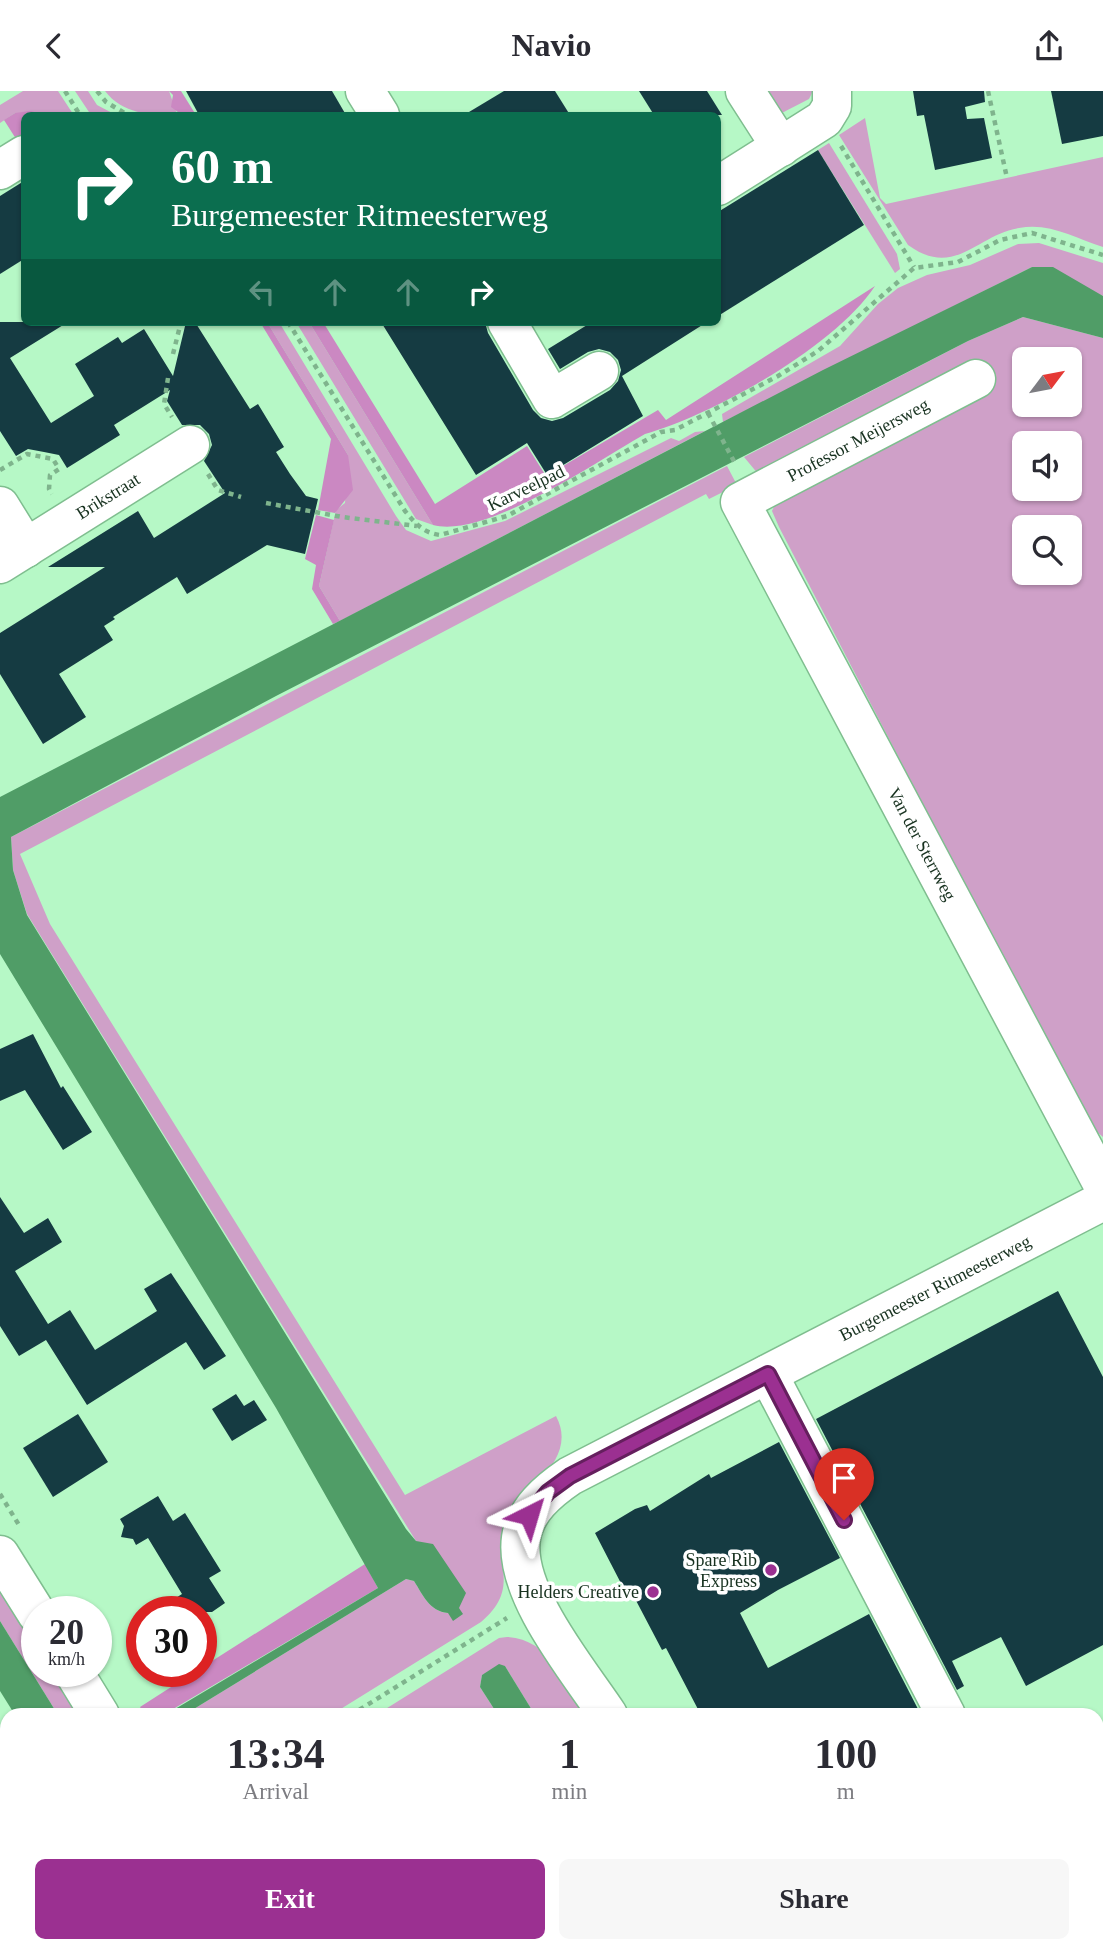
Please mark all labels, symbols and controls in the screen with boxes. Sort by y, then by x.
icon: back [35,27,73,65]
text: Navio [512,27,592,63]
icon: share [1030,27,1068,65]
text: 60 m [171,139,273,194]
icon: right [56,140,147,231]
text: Burgemeester Ritmeesterweg [171,197,548,233]
icon: left [243,273,281,311]
icon: ahead [316,273,354,311]
icon: ahead [389,273,427,311]
icon: right [462,273,500,311]
north arrow [1012,347,1082,417]
map controls [1012,347,1082,585]
street label: Professor Meijersweg [784,394,932,486]
button: sound [1012,431,1082,501]
street label: Karveelpad [484,461,568,515]
street label: Brikstraat [73,469,143,523]
button: search [1012,515,1082,585]
street label: Van der Sterrweg [884,784,960,904]
street label: Burgemeester Ritmeesterweg [836,1231,1034,1345]
pin [814,1448,874,1520]
icon: arrive [825,1459,863,1497]
position arrow [492,1478,566,1552]
place label: Spare Rib Express [686,1550,757,1591]
marker: Spare Rib Express [763,1562,779,1578]
place label: Helders Creative [518,1582,639,1602]
marker: Helders Creative [645,1584,661,1600]
speed limit sign: 30 [126,1596,217,1687]
text: 20 [49,1613,84,1652]
text: km/h [48,1649,85,1669]
text: 13:34 [227,1731,325,1777]
text: 1 [559,1731,580,1777]
text: 100 [814,1731,877,1777]
text: Arrival [243,1779,309,1804]
text: min [552,1779,587,1804]
text: m [837,1779,855,1804]
button: Exit [35,1859,545,1939]
button: Share [559,1859,1069,1939]

